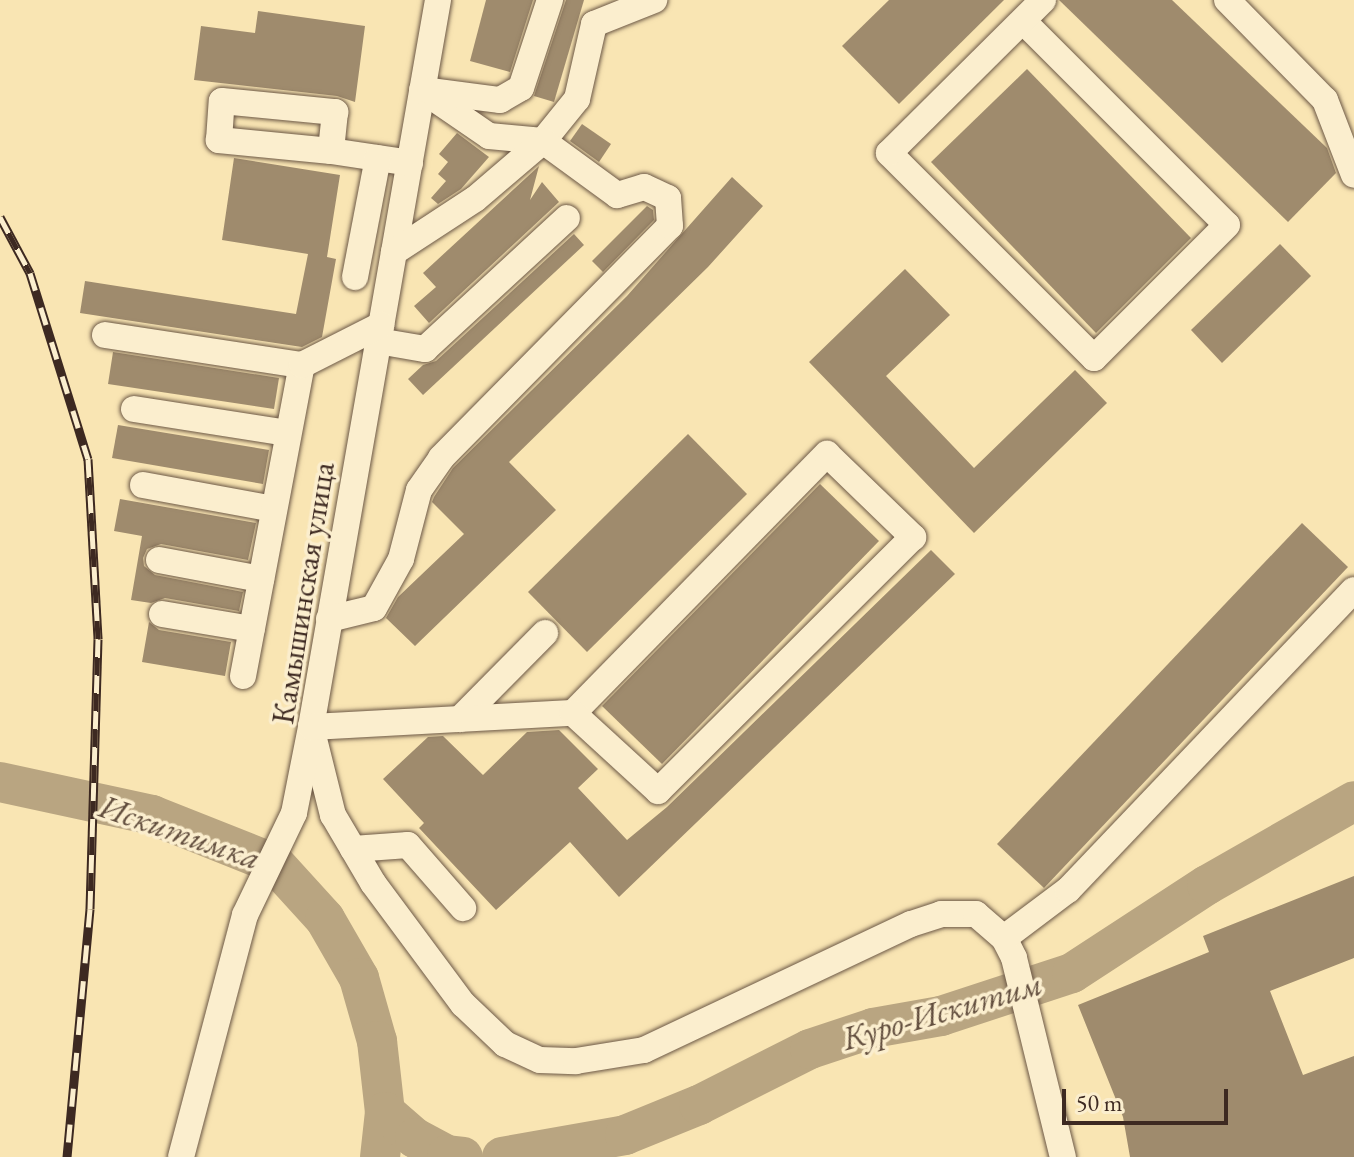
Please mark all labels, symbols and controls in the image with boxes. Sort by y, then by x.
street label: Камышинская улица [263,459,343,727]
water label: Искитимка [94,785,266,879]
water label: Куро-Искитим [837,963,1047,1059]
scale bar [1066,1073,1232,1123]
text: 50 m [1076,1087,1123,1118]

